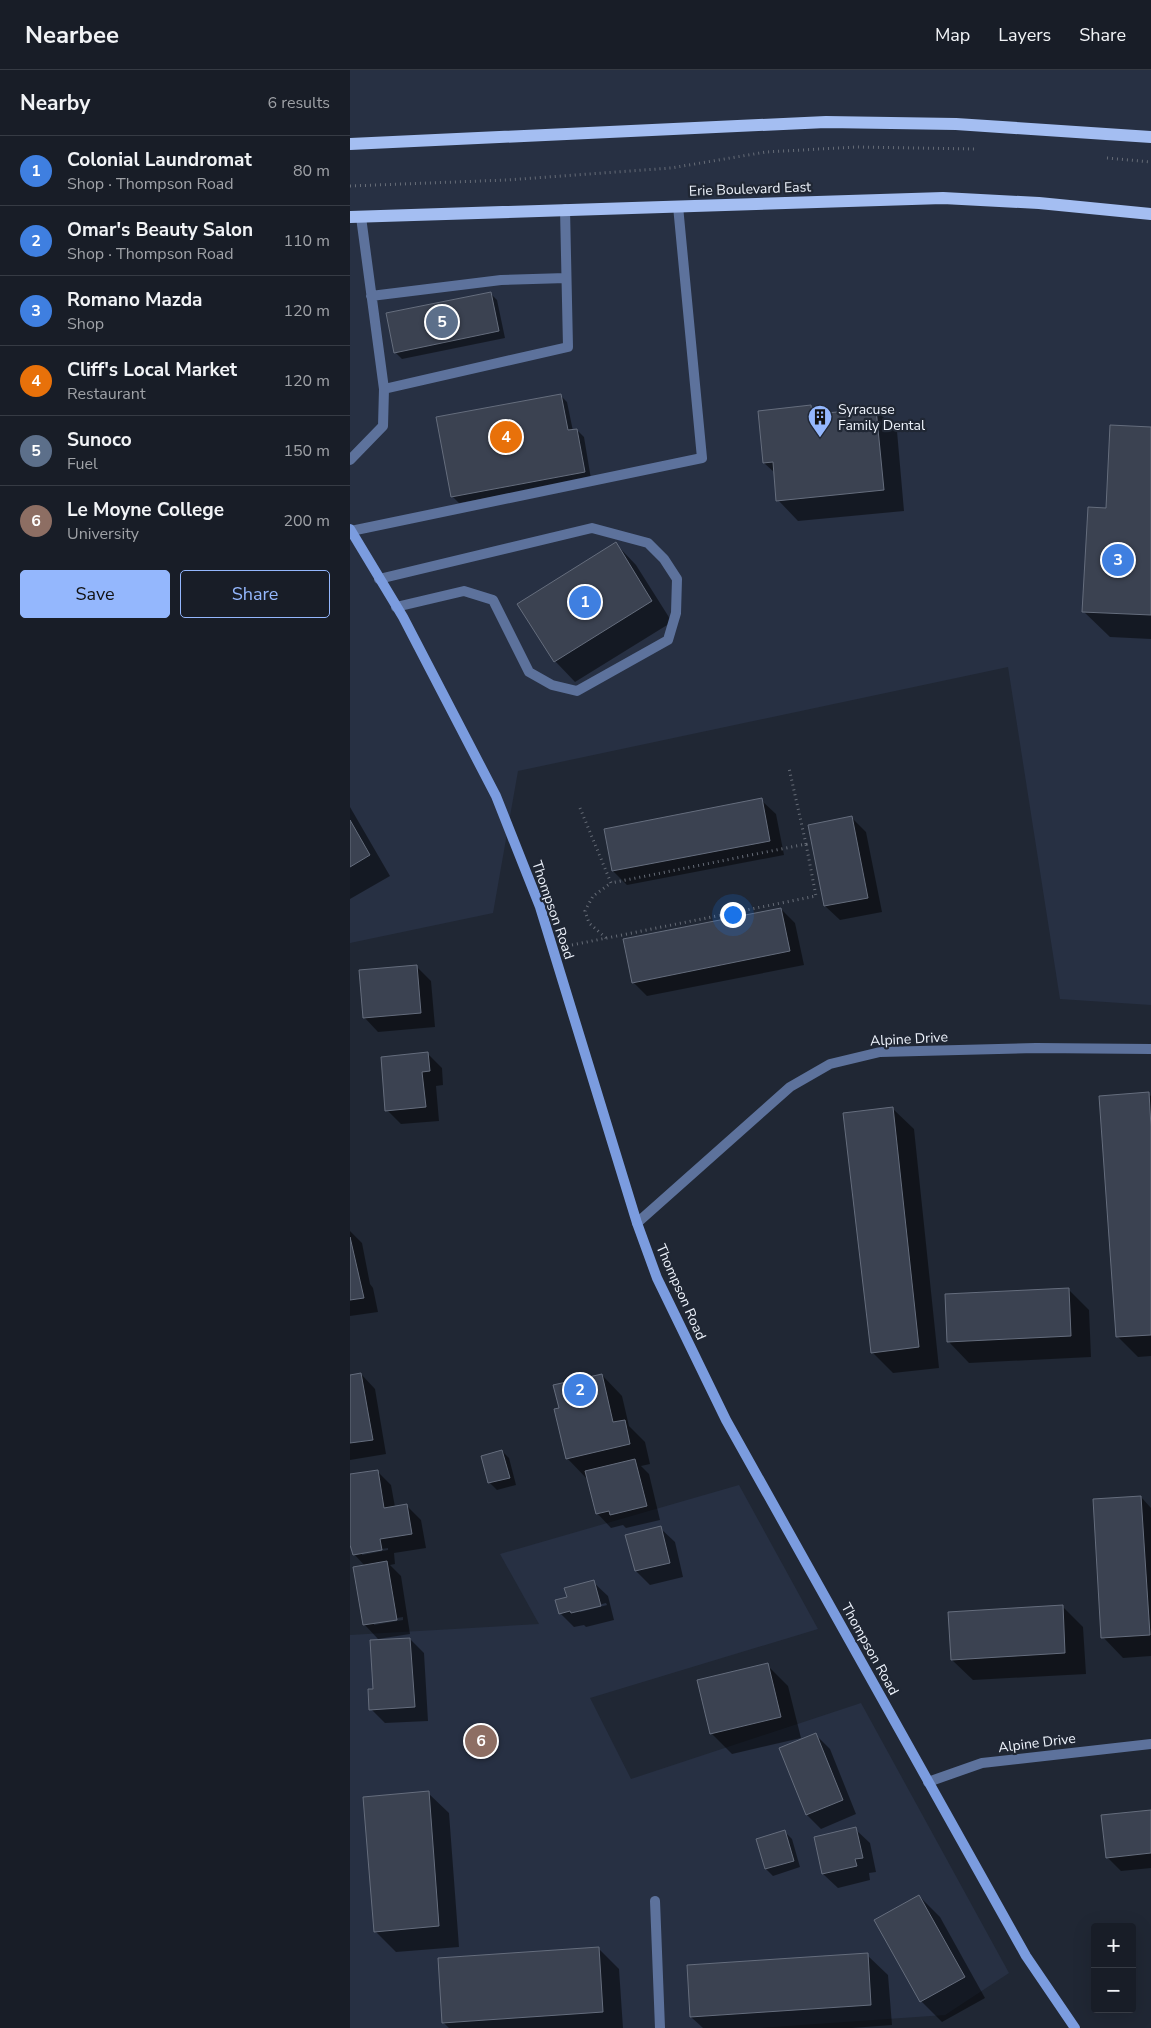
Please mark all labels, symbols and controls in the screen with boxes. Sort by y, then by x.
text: Nearbee [25,19,119,51]
text: Map [935,23,970,47]
text: Layers [998,23,1051,47]
text: Share [1079,23,1126,47]
text: Nearby [20,89,90,117]
text: 6 results [268,92,330,114]
text: Colonial Laundromat [67,147,252,173]
text: 1 [31,160,41,182]
text: 80 m [293,160,330,182]
text: Shop · Thompson Road [67,173,234,195]
street label: Erie Boulevard East [689,177,811,201]
text: Omar's Beauty Salon [67,217,253,243]
text: 2 [31,230,41,252]
text: 110 m [283,230,330,252]
text: Shop · Thompson Road [67,243,234,265]
text: Romano Mazda [67,287,202,313]
text: 3 [31,300,41,322]
text: 120 m [283,300,330,322]
pin: 5 [426,303,458,341]
text: Shop [67,313,104,335]
text: Cliff's Local Market [67,357,237,383]
text: 4 [31,370,41,392]
text: 120 m [283,370,330,392]
text: Restaurant [67,383,146,405]
place label: Syracuse Family Dental [838,400,926,435]
building icon: Syracuse Family Dental [807,404,833,438]
pin: 4 [490,418,522,456]
text: Sunoco [67,427,132,453]
text: 5 [31,440,41,462]
text: 150 m [283,440,330,462]
text: Fuel [67,453,98,475]
text: Le Moyne College [67,497,224,523]
text: 6 [31,510,41,532]
text: 200 m [283,510,330,532]
text: University [67,523,139,545]
pin: 3 [1102,541,1134,579]
button: Save [20,570,170,618]
button: Share [180,570,330,618]
pin: 1 [569,583,601,621]
street label: Thompson Road [527,858,579,962]
your location [720,902,746,928]
street label: Alpine Drive [870,1027,948,1051]
street label: Thompson Road [651,1241,711,1343]
pin: 2 [564,1371,596,1409]
street label: Thompson Road [837,1599,903,1699]
pin: 6 [465,1722,497,1760]
street label: Alpine Drive [997,1729,1077,1757]
map controls [1091,1923,1136,2013]
button: + [1091,1923,1136,1968]
button: − [1091,1968,1136,2013]

